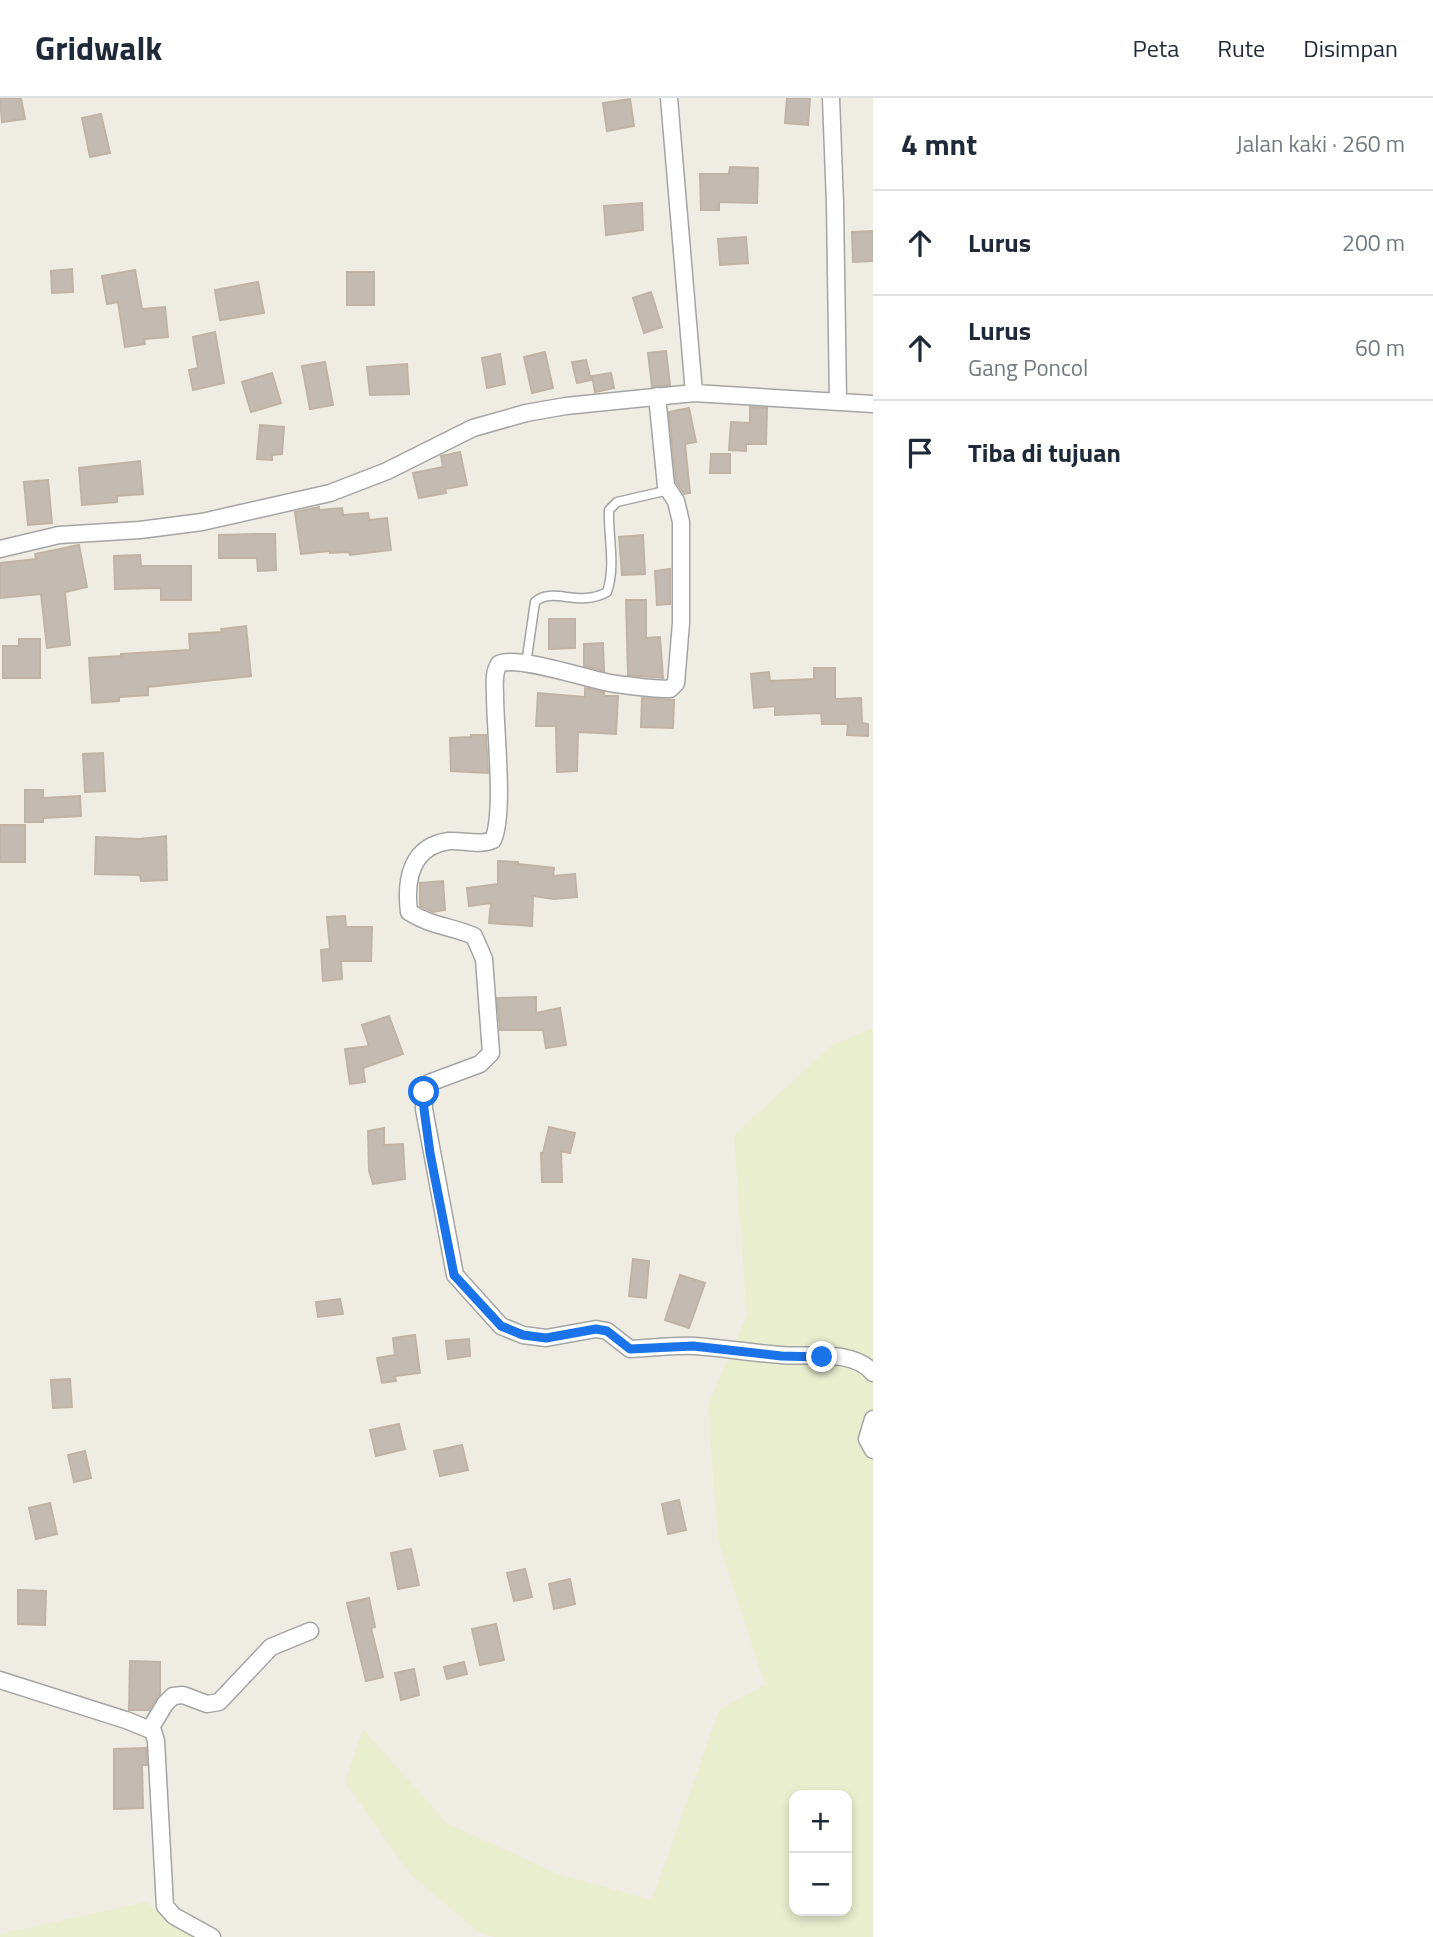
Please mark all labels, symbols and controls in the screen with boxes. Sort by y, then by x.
text: Gridwalk [35,23,162,73]
text: Peta [1133,30,1179,66]
text: Rute [1217,30,1265,66]
text: Disimpan [1303,30,1398,66]
text: 4 mnt [901,121,977,167]
text: Jalan kaki · 260 m [1236,126,1405,161]
text: Lurus [968,223,1031,262]
icon: ahead [901,224,939,262]
text: 200 m [1342,225,1405,260]
text: Lurus [968,311,1031,350]
icon: ahead [901,329,939,367]
text: 60 m [1355,330,1405,365]
text: Gang Poncol [968,350,1088,385]
text: Tiba di tujuan [968,433,1121,472]
icon: arrive [901,434,939,472]
route start [408,1076,439,1107]
route end [806,1341,837,1372]
map controls [789,1790,852,1916]
button: + [789,1790,852,1853]
button: − [789,1853,852,1916]

